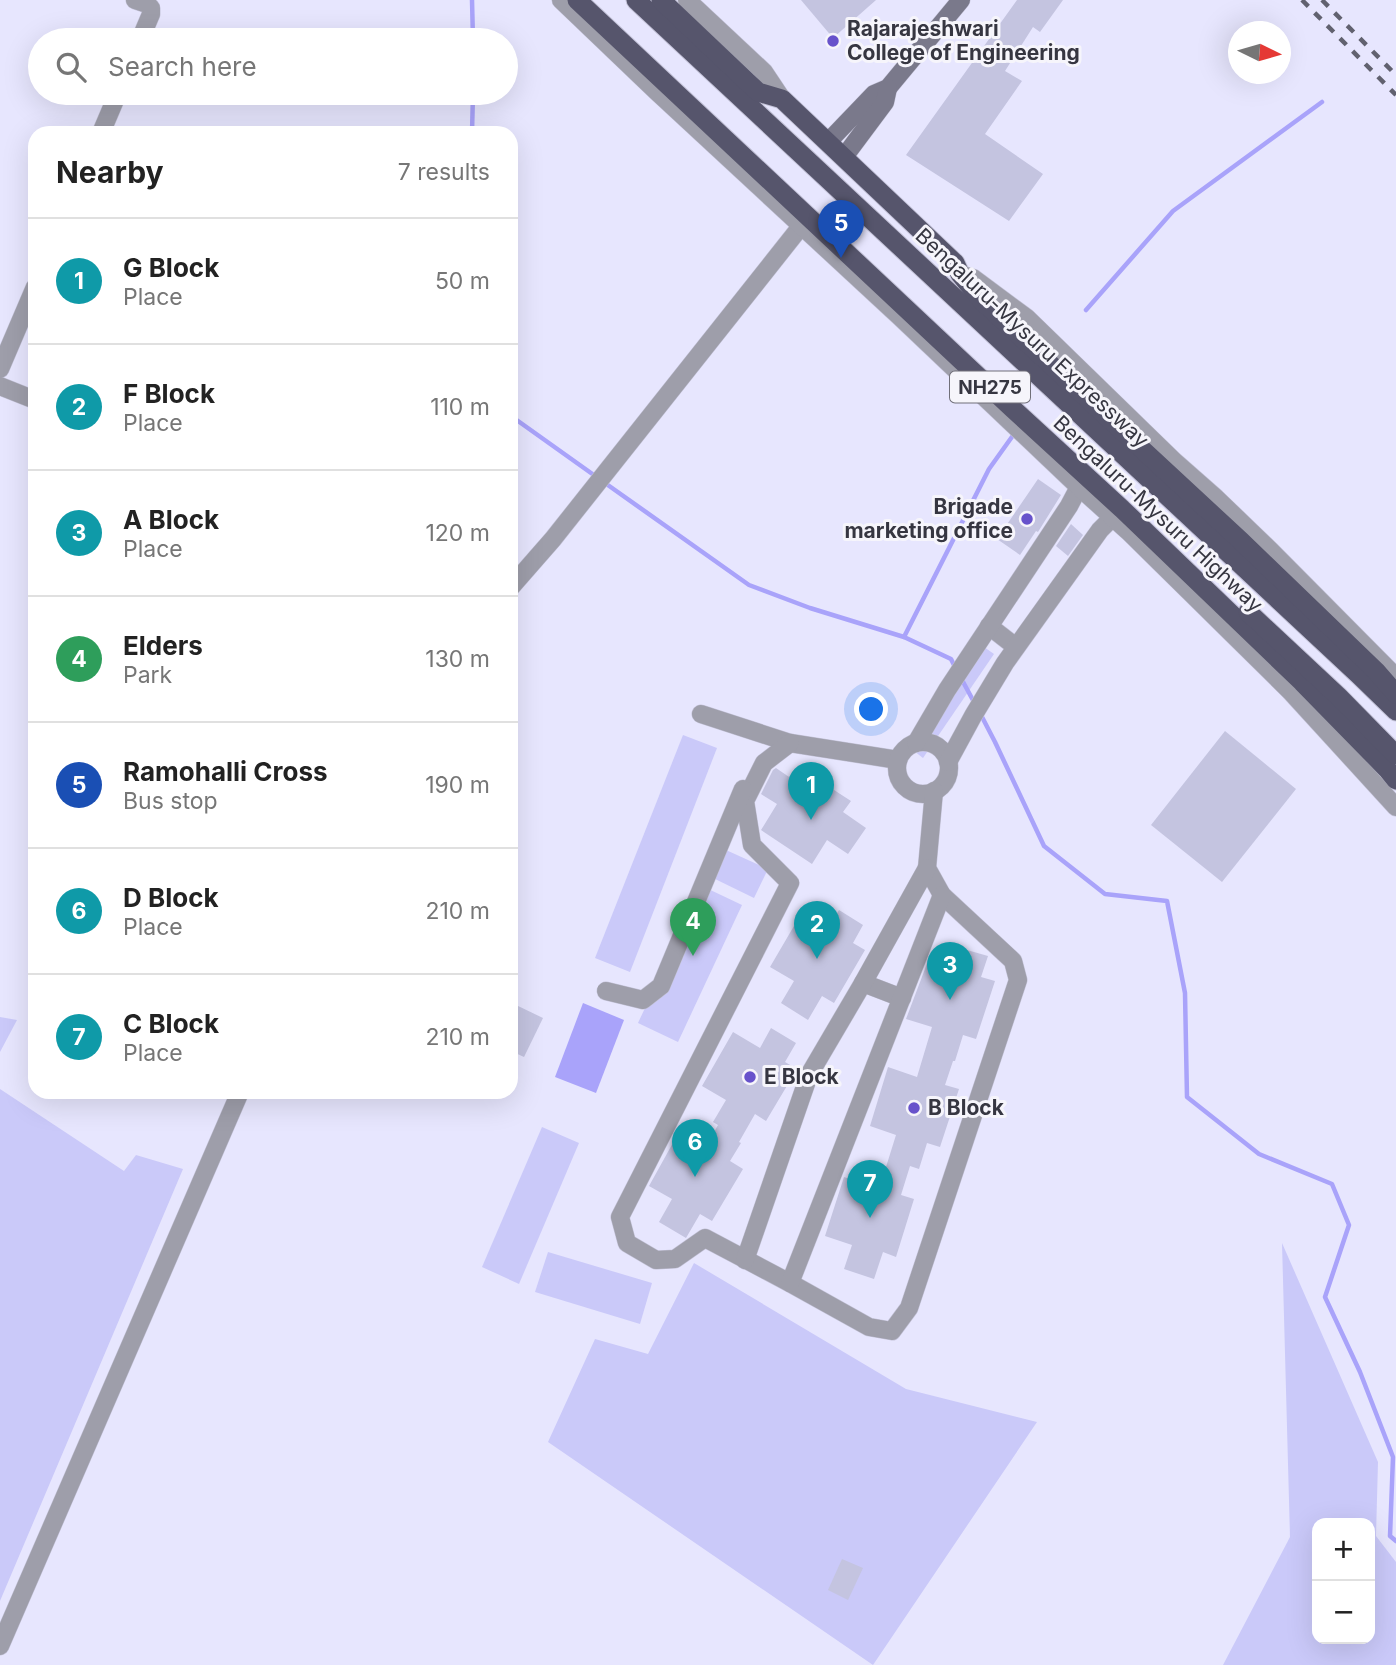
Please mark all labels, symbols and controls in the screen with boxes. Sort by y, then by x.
place label: Rajarajeshwari College of Engineering [847,16,1080,65]
north arrow [1228,21,1291,84]
search box [28,28,518,105]
marker: Rajarajeshwari College of Engineering [825,33,841,49]
icon: search [52,48,90,86]
text: Search here [108,51,257,82]
text: Nearby [56,154,164,190]
text: 7 results [398,158,490,186]
pin: 5 [818,200,864,258]
street label: Bengaluru-Mysuru Expressway [911,223,1154,453]
text: G Block [123,252,219,283]
text: 1 [74,267,84,295]
text: 50 m [435,267,490,295]
text: Place [123,283,183,311]
road number: NH275 [950,372,1030,402]
text: F Block [123,378,215,409]
text: 2 [72,393,86,421]
text: 110 m [430,393,490,421]
text: Place [123,409,183,437]
street label: Bengaluru-Mysuru Highway [1049,410,1268,617]
place label: Brigade marketing office [844,494,1013,543]
text: A Block [123,504,219,535]
marker: Brigade marketing office [1019,511,1035,527]
text: 3 [72,519,86,547]
text: 120 m [425,519,490,547]
text: Place [123,535,183,563]
text: Elders [123,630,203,661]
text: 4 [71,645,87,673]
text: 130 m [425,645,490,673]
text: Park [123,661,172,689]
your location [854,692,888,726]
text: Ramohalli Cross [123,756,328,787]
pin: 1 [788,762,834,820]
text: 5 [72,771,86,799]
text: 190 m [425,771,490,799]
text: Bus stop [123,787,218,815]
text: D Block [123,882,219,913]
text: 6 [72,897,86,925]
text: 210 m [425,897,490,925]
pin: 4 [670,898,716,956]
pin: 2 [794,901,840,959]
text: Place [123,913,183,941]
pin: 3 [927,942,973,1000]
text: C Block [123,1008,219,1039]
text: 7 [72,1023,86,1051]
text: 210 m [425,1023,490,1051]
text: Place [123,1039,183,1067]
place label: E Block [764,1064,840,1089]
marker: E Block [742,1069,758,1085]
place label: B Block [928,1095,1005,1120]
marker: B Block [906,1100,922,1116]
pin: 6 [672,1119,718,1177]
pin: 7 [847,1160,893,1218]
map controls [1312,1518,1375,1644]
button: + [1312,1518,1375,1581]
button: − [1312,1581,1375,1644]

